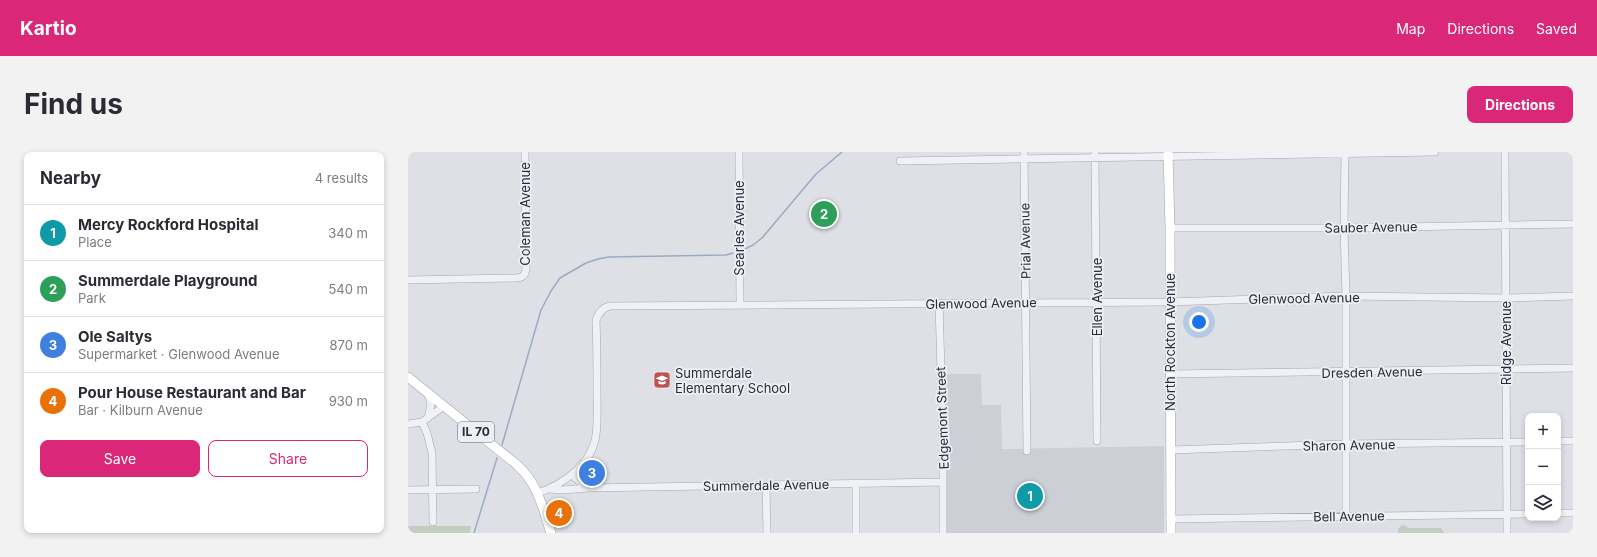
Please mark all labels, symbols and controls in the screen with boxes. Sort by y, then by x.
text: Kartio [20,17,77,40]
text: Map [1396,20,1425,37]
text: Directions [1447,20,1514,37]
text: Saved [1536,20,1577,37]
button: Directions [1467,86,1573,123]
text: Find us [24,87,123,121]
street label: Coleman Avenue [517,162,533,266]
text: Nearby [40,168,101,188]
text: 4 results [315,170,368,186]
street label: Searles Avenue [731,180,747,276]
pin: 2 [811,199,837,229]
street label: Prial Avenue [1016,203,1034,279]
text: Mercy Rockford Hospital [78,215,258,234]
street label: Sauber Avenue [1324,218,1418,236]
text: 1 [50,225,56,241]
text: 340 m [328,225,368,241]
text: Place [78,234,112,250]
street label: Ellen Avenue [1089,258,1105,336]
text: Summerdale Playground [78,271,257,290]
street label: North Rockton Avenue [1162,273,1178,411]
text: 2 [49,281,57,297]
text: 540 m [328,281,368,297]
street label: Glenwood Avenue [1248,289,1360,307]
text: Park [78,290,106,306]
street label: Glenwood Avenue [925,294,1037,312]
street label: Ridge Avenue [1498,301,1514,385]
your location [1189,312,1209,332]
text: Ole Saltys [78,327,152,346]
text: 3 [49,337,57,353]
text: 870 m [330,337,368,353]
text: Supermarket · Glenwood Avenue [78,346,280,362]
street label: Dresden Avenue [1321,363,1423,381]
place label: Summerdale Elementary School [675,365,790,396]
street label: Edgemont Street [932,366,952,470]
school or university icon: Summerdale Elementary School [652,370,672,390]
text: Pour House Restaurant and Bar [78,383,306,402]
text: 4 [49,393,57,409]
text: 930 m [329,393,368,409]
text: Bar · Kilburn Avenue [78,402,203,418]
map controls [1525,413,1561,521]
button: + [1525,413,1561,449]
road number: IL 70 [458,422,494,442]
street label: Sharon Avenue [1302,436,1396,454]
button: Save [40,440,200,477]
button: Share [208,440,368,477]
button: − [1525,449,1561,485]
pin: 3 [579,458,605,488]
street label: Summerdale Avenue [703,476,829,494]
pin: 1 [1017,481,1043,511]
button: layers [1525,485,1561,521]
pin: 4 [546,498,572,528]
street label: Bell Avenue [1313,507,1385,525]

